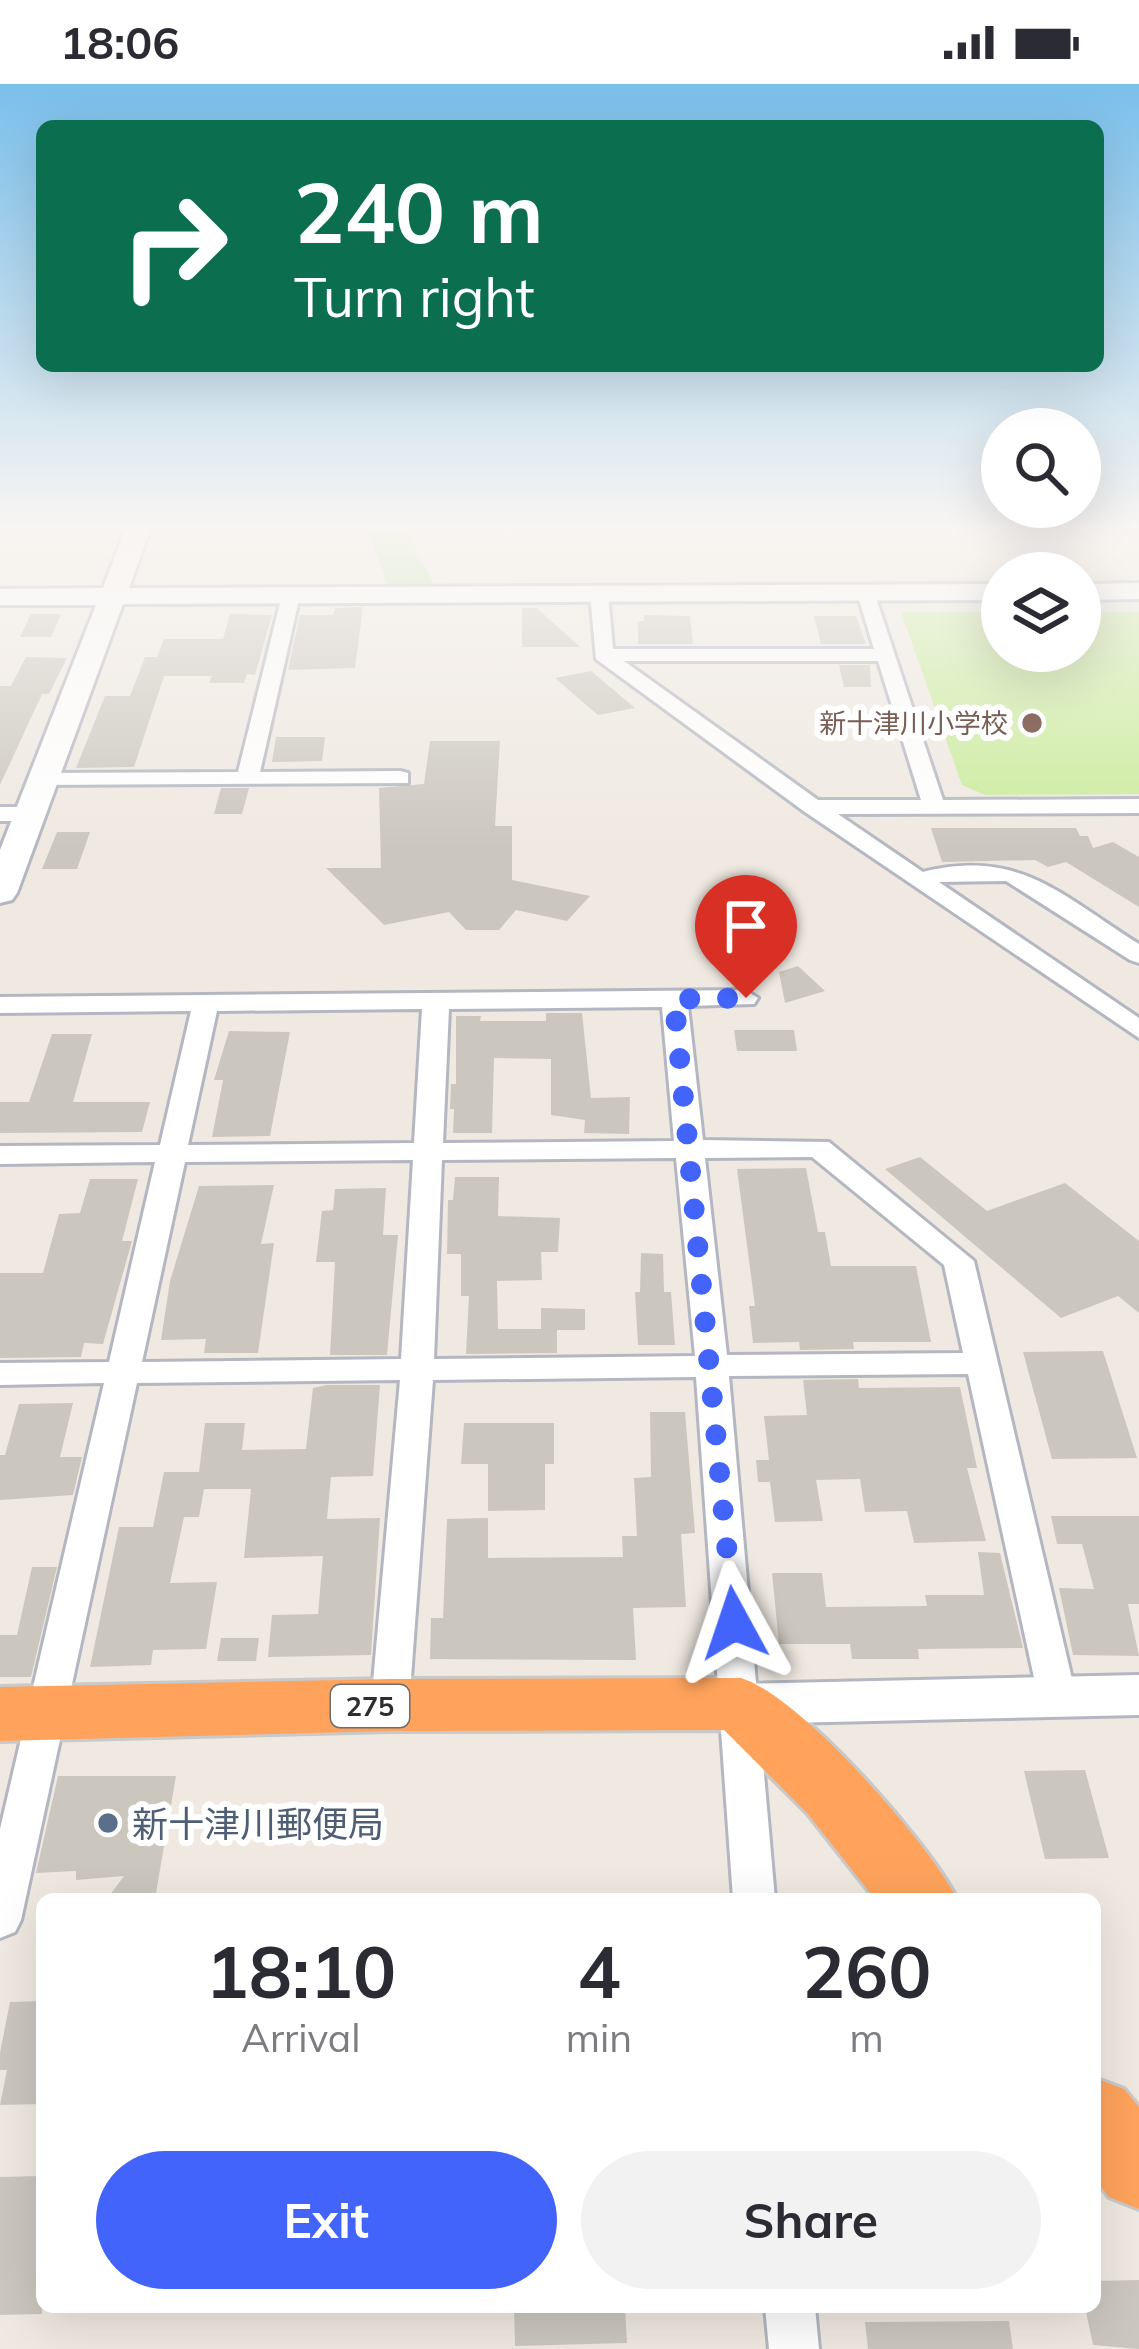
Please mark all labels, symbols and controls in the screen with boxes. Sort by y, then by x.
text: 18:06 [60,14,179,70]
text: 240 m [294,159,544,264]
icon: right [96,168,252,324]
text: Turn right [294,263,535,331]
map controls [981,408,1101,672]
button: search [981,408,1101,528]
button: layers [981,552,1101,672]
place label: 新十津川小学校 [819,706,1008,740]
marker: 新十津川小学校 [1019,710,1045,736]
pin [695,875,797,998]
icon: arrive [713,893,779,959]
position arrow [671,1560,797,1686]
road number: 275 [331,1685,409,1727]
place label: 新十津川郵便局 [132,1801,384,1846]
marker: 新十津川郵便局 [95,1810,121,1836]
text: 18:10 [206,1926,396,2016]
text: 4 [577,1926,621,2016]
text: 260 [802,1926,931,2016]
text: Arrival [241,2013,361,2062]
text: min [566,2013,632,2062]
text: m [849,2013,884,2062]
button: Exit [96,2151,557,2289]
button: Share [581,2151,1041,2289]

